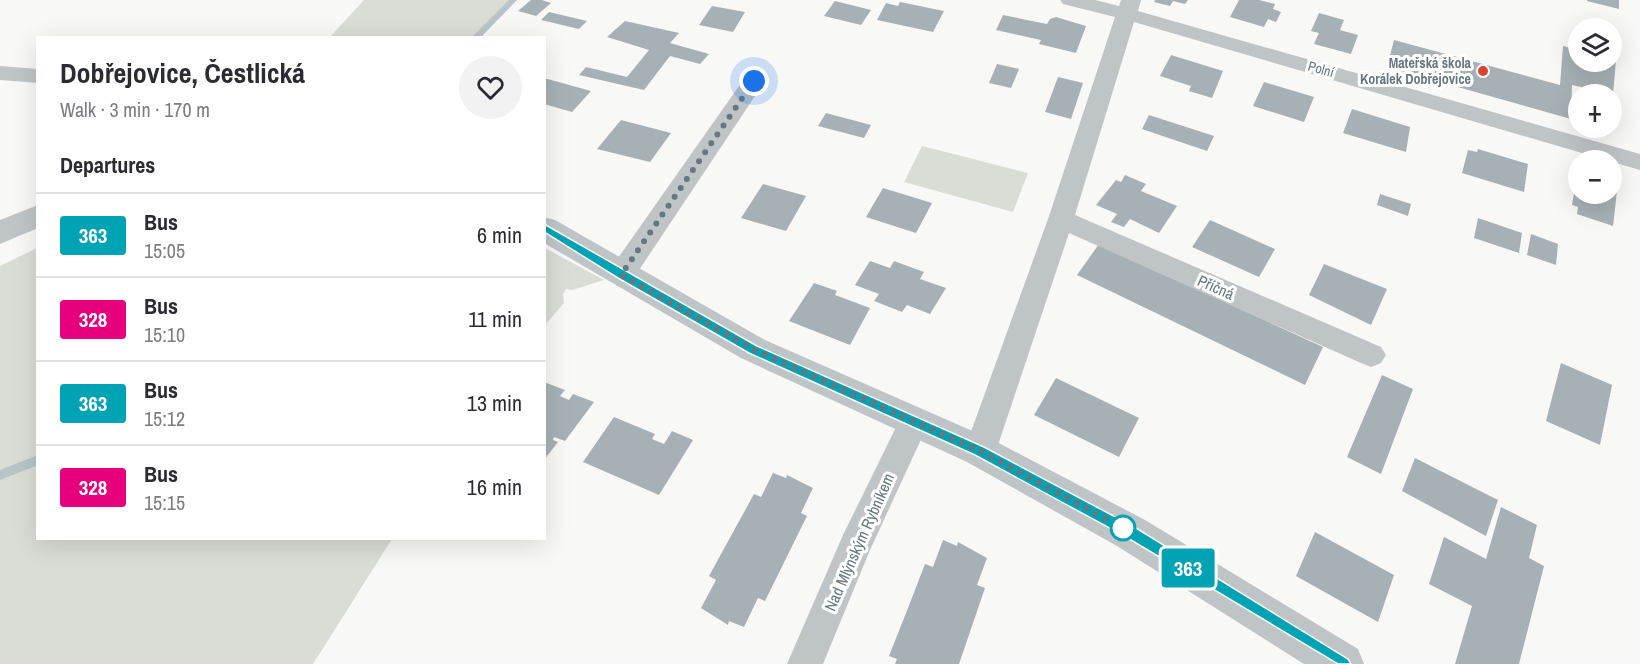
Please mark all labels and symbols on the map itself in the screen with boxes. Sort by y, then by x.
place label: Mateřská škola Korálek Dobřejovice [1360,54,1472,88]
street label: Polní [1306,57,1337,81]
marker: Mateřská škola Korálek Dobřejovice [1476,64,1490,78]
your location [739,66,769,96]
street label: Příčná [1194,269,1238,305]
street label: Nad Mlýnským Rybníkem [819,470,899,614]
unlabelled marker [1110,515,1136,541]
line badge: 363 [1154,548,1222,588]

